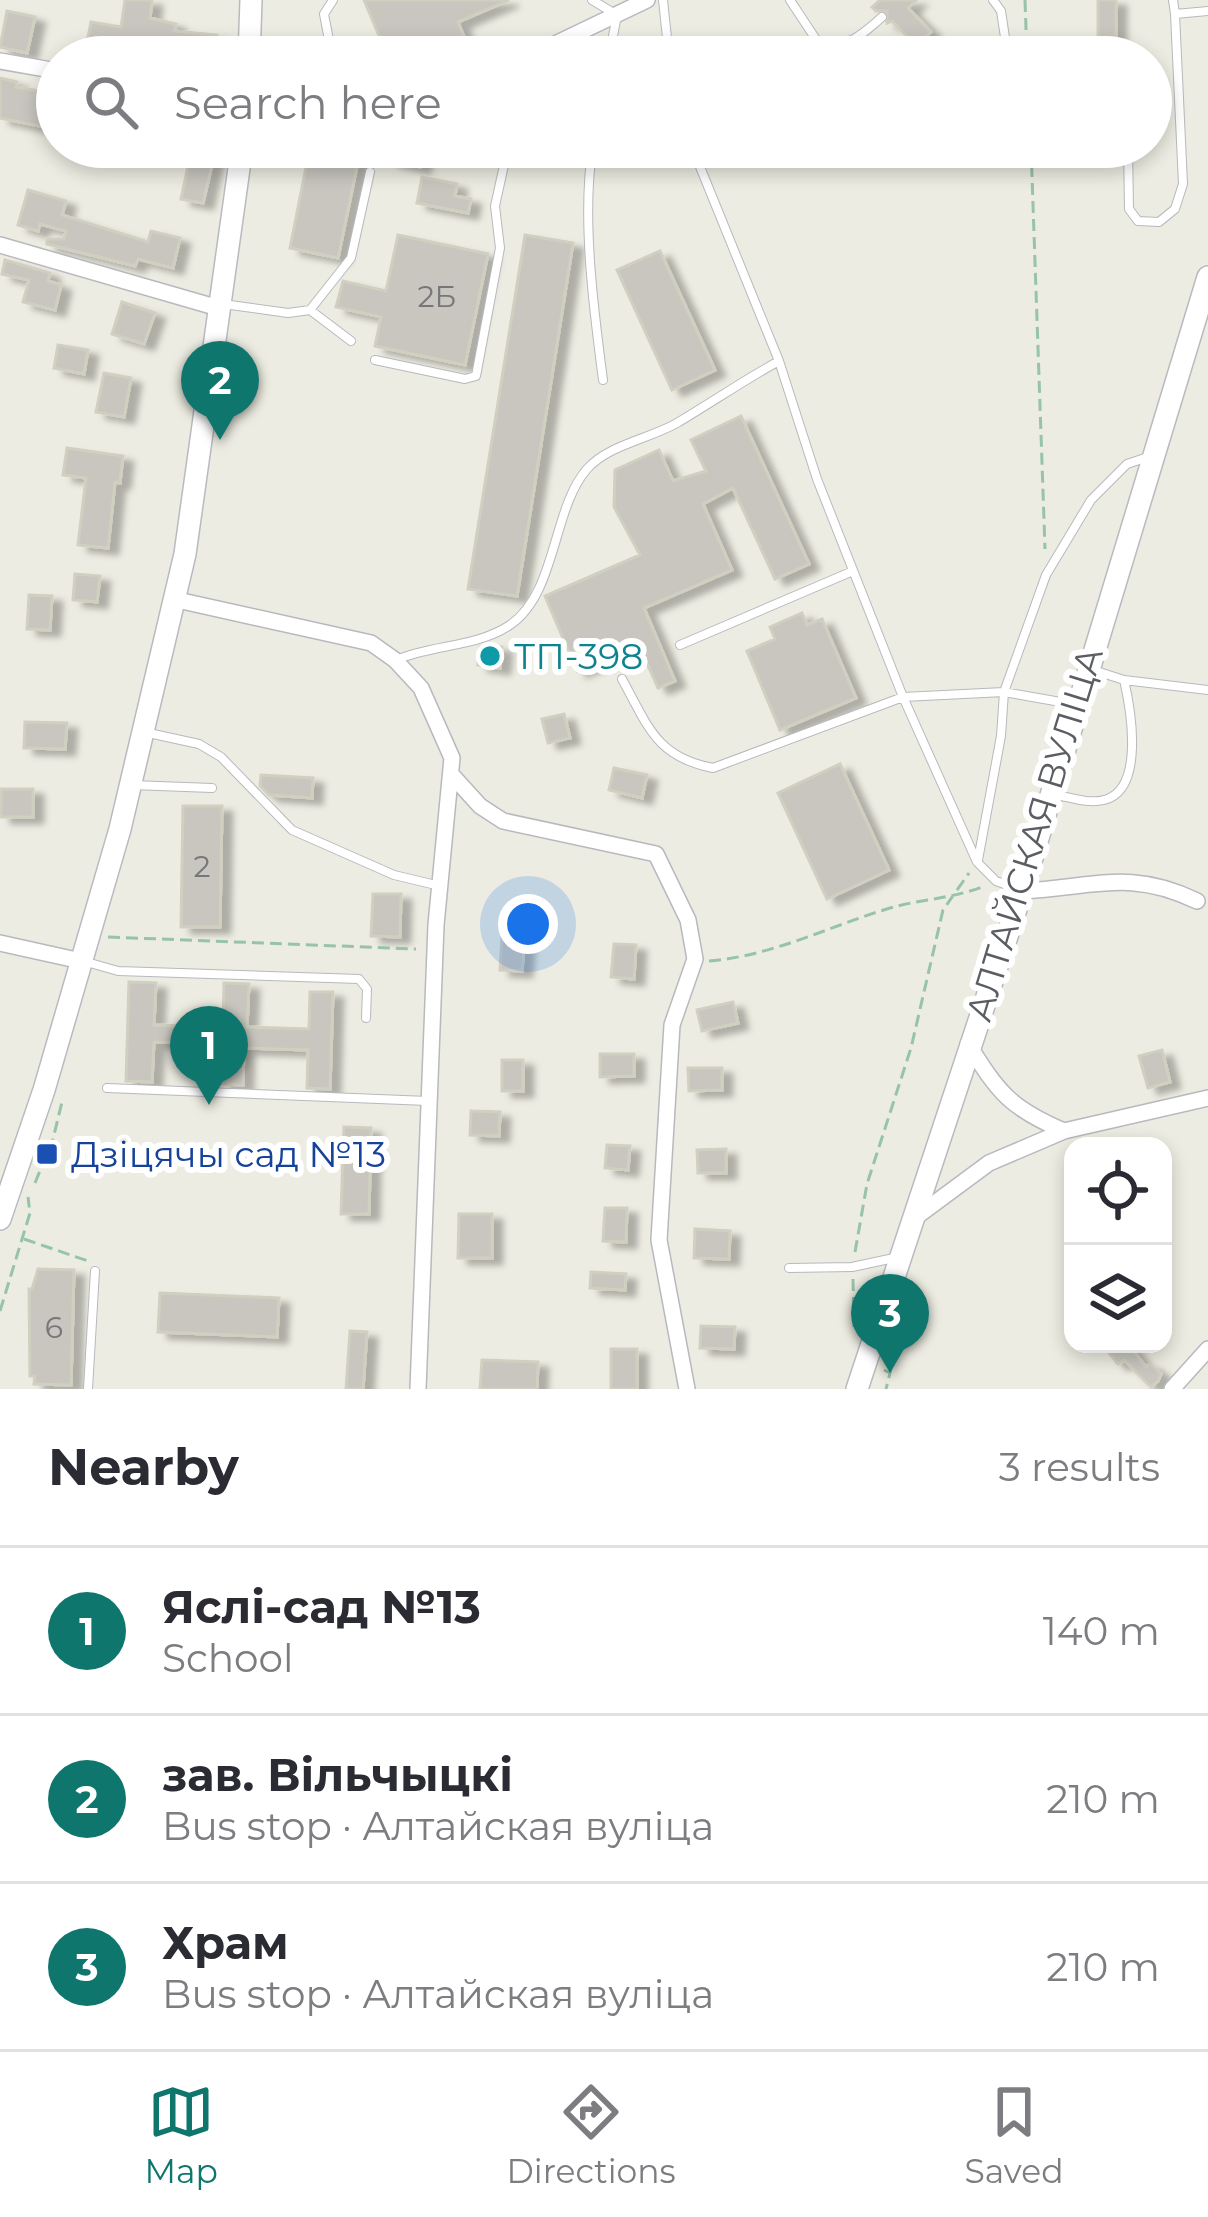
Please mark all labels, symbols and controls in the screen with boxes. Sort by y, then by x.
search box [36,36,1172,168]
icon: search [78,69,144,135]
text: Search here [174,75,442,130]
house number: 2Б [418,278,456,315]
pin: 2 [181,341,259,440]
place label: ТП-398 [514,634,643,678]
street label: АЛТАЙСКАЯ ВУЛІЦА [956,641,1112,1026]
marker: ТП-398 [477,643,503,669]
house number: 2 [193,848,211,885]
your location [498,894,558,954]
pin: 1 [170,1006,248,1105]
place label: Дзіцячы сад №13 [71,1132,386,1176]
map controls [1064,1137,1172,1353]
button: locate [1064,1137,1172,1245]
marker: Дзіцячы сад №13 [34,1141,60,1167]
button: layers [1064,1245,1172,1353]
pin: 3 [851,1274,929,1373]
house number: 6 [45,1309,63,1346]
text: Nearby [48,1436,239,1498]
text: 3 results [999,1443,1160,1491]
text: Яслі-сад №13 [162,1579,481,1634]
text: 1 [79,1607,95,1655]
text: 140 m [1043,1607,1160,1655]
text: School [162,1634,293,1682]
text: зав. Вільчыцкі [162,1747,513,1802]
text: 2 [75,1775,99,1823]
text: 210 m [1046,1775,1160,1823]
text: Bus stop · Алтайская вуліца [162,1802,714,1850]
text: Храм [162,1915,289,1970]
text: 3 [75,1943,99,1991]
text: 210 m [1046,1943,1160,1991]
text: Bus stop · Алтайская вуліца [162,1970,714,2018]
tab: Map [144,2079,218,2191]
tab: Directions [507,2079,676,2191]
tab: Saved [964,2079,1064,2191]

